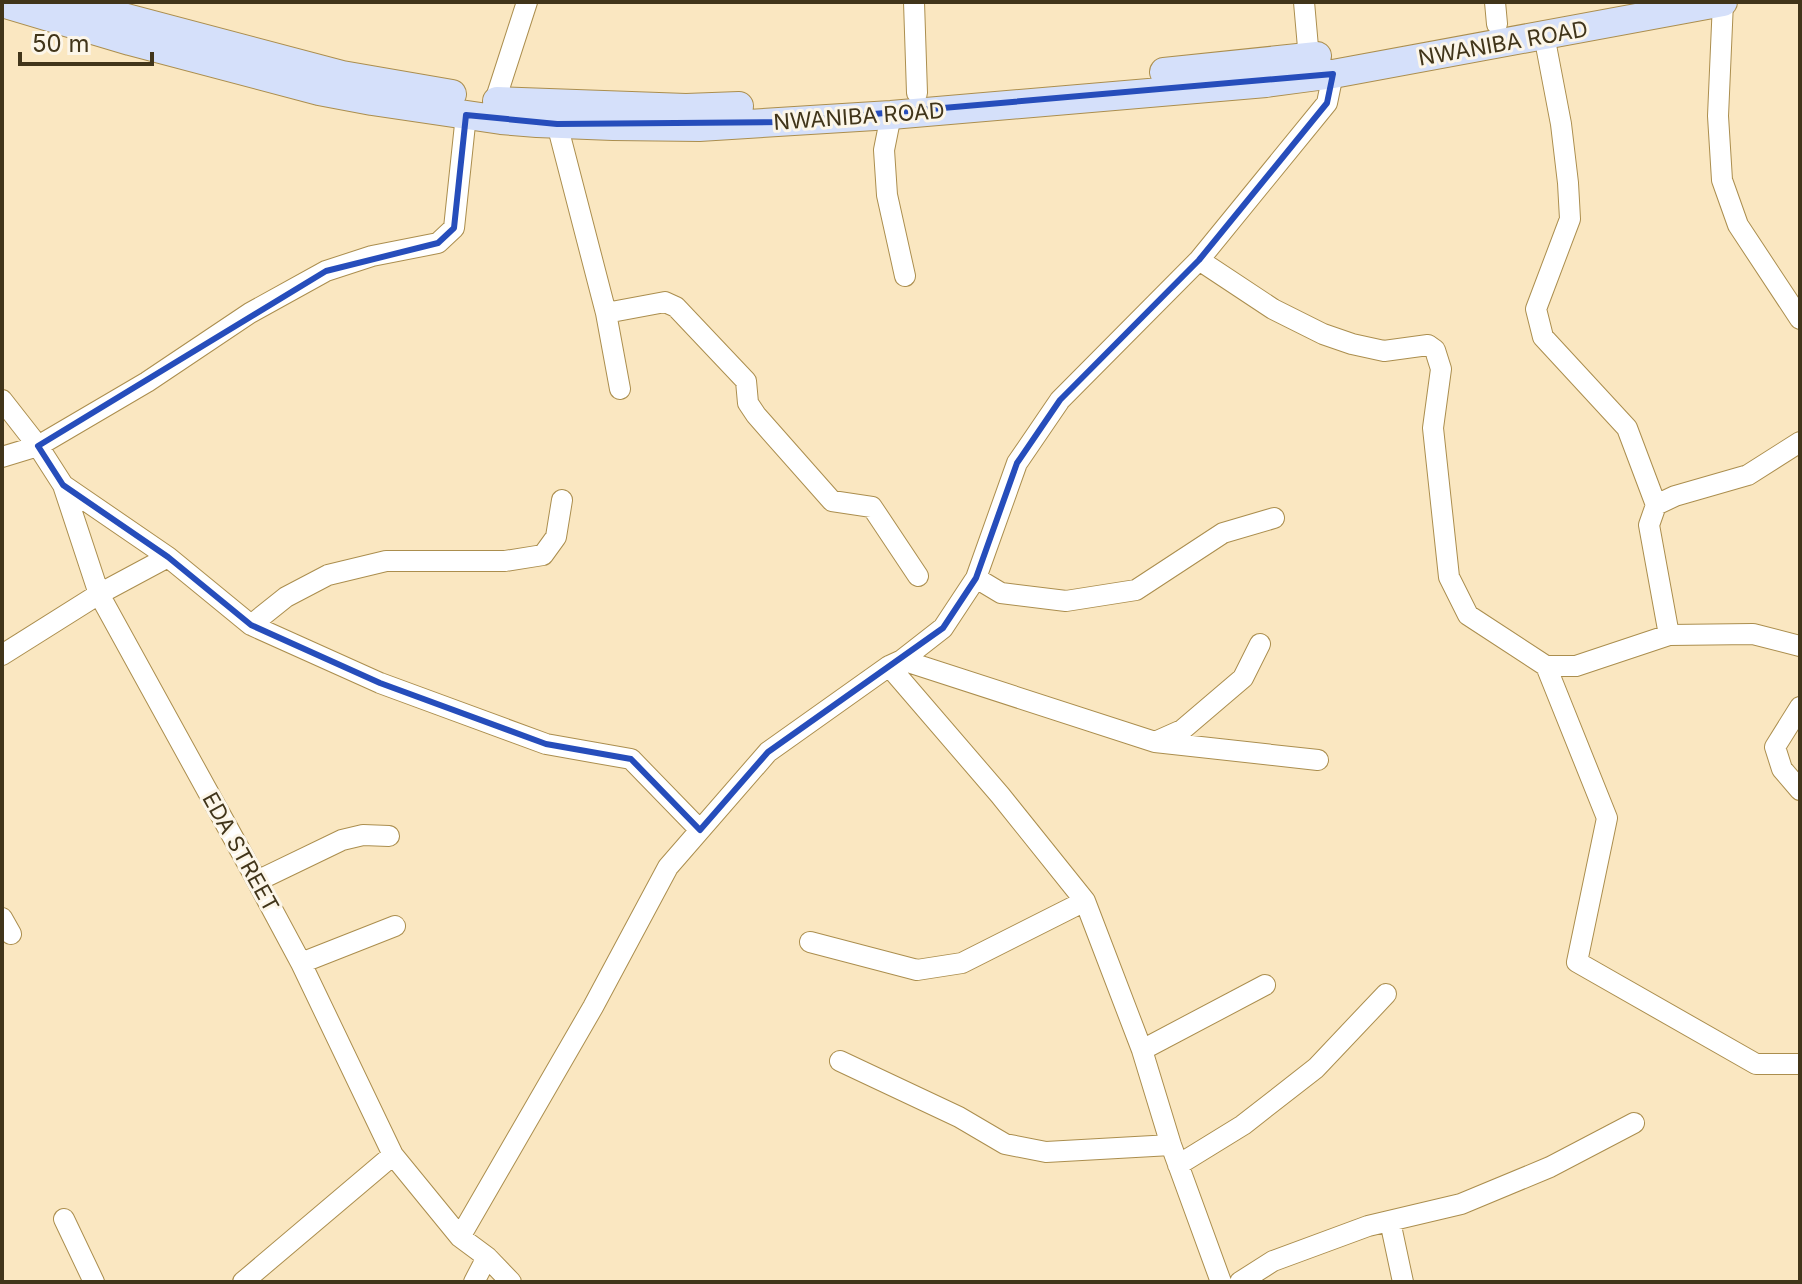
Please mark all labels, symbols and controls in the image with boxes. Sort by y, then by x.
street label: NWANIBA ROAD [1416,15,1590,71]
scale bar [20,16,152,66]
text: 50 m [32,29,90,58]
street label: NWANIBA ROAD [772,97,946,135]
street label: EDA STREET [197,788,285,916]

